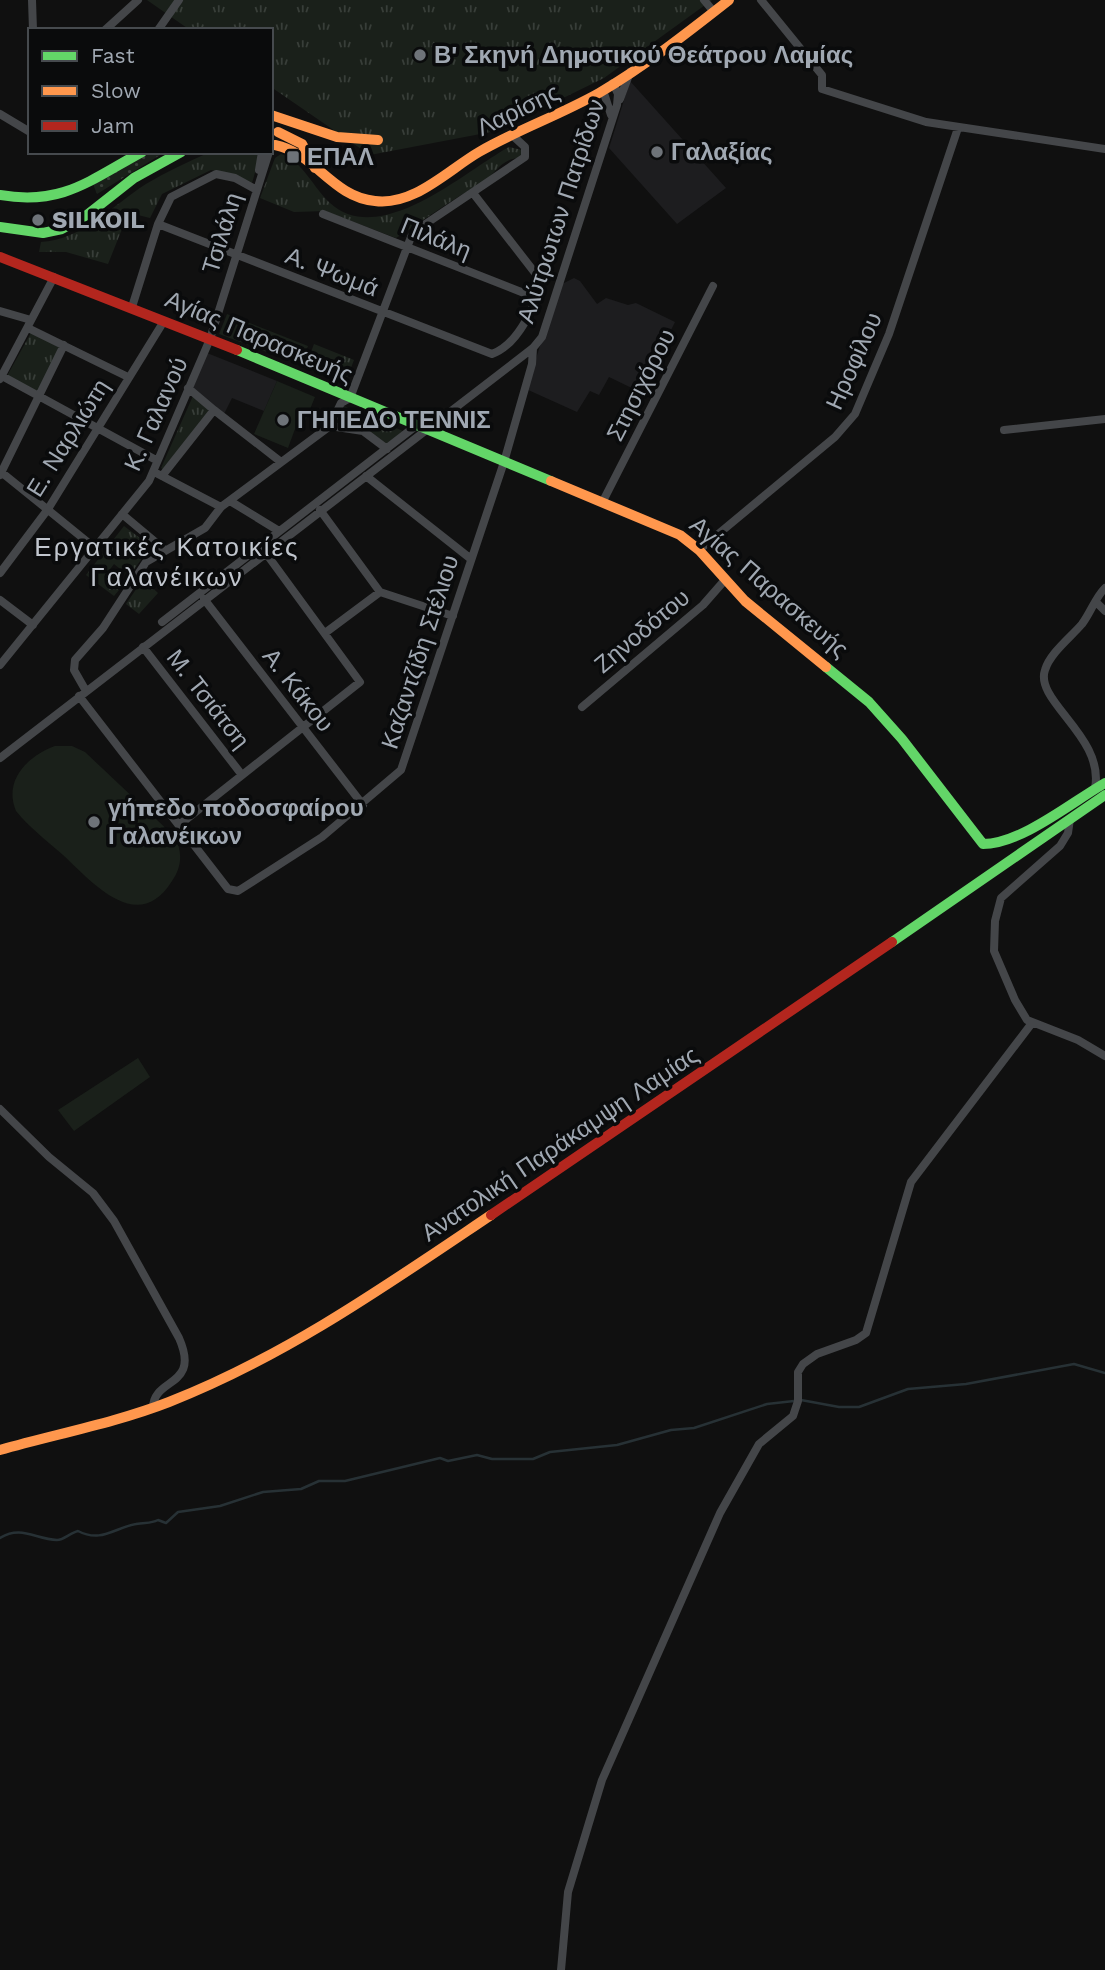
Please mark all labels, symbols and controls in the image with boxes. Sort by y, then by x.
legend [28,28,273,154]
place label: Β' Σκηνή Δημοτικού Θεάτρου Λαμίας [434,41,853,69]
text: Fast [91,43,135,68]
marker: Β' Σκηνή Δημοτικού Θεάτρου Λαμίας [412,47,428,63]
text: Slow [91,78,141,103]
street label: Λαρίσης [472,78,564,142]
street label: Αλύτρωτων Πατρίδων [512,95,610,327]
text: Jam [91,113,134,138]
place label: Γαλαξίας [671,138,773,166]
place label: ΕΠΑΛ [307,143,374,171]
marker: Γαλαξίας [649,144,665,160]
marker: ΕΠΑΛ [285,149,301,165]
street label: Τσιλάλη [196,189,248,277]
place label: SILKOIL [52,206,145,234]
street label: Πιλάλη [397,211,475,265]
marker: SILKOIL [30,212,46,228]
street label: Α. Ψωμά [282,242,383,303]
street label: Αγίας Παρασκευής [161,285,357,389]
street label: Ηροφίλου [820,308,888,414]
street label: Στησιχόρου [601,324,681,446]
street label: Κ. Γαλανού [118,353,194,475]
street label: Ε. Ναρλιώτη [21,374,115,502]
place label: ΓΗΠΕΔΟ ΤΕΝΝΙΣ [297,406,491,434]
marker: ΓΗΠΕΔΟ ΤΕΝΝΙΣ [275,412,291,428]
street label: Αγίας Παρασκευής [684,511,854,663]
district label: Εργατικές Κατοικίες Γαλανέικων [34,532,300,592]
street label: Καζαντζίδη Στέλιου [375,552,465,752]
street label: Ζηνοδότου [589,583,695,679]
street label: Α. Κάκου [257,643,339,737]
street label: Μ. Τσιάτση [161,644,255,754]
place label: γήπεδο ποδοσφαίρου Γαλανέικων [108,794,364,850]
marker: γήπεδο ποδοσφαίρου Γαλανέικων [86,814,102,830]
street label: Ανατολική Παράκαμψη Λαμίας [416,1041,704,1247]

